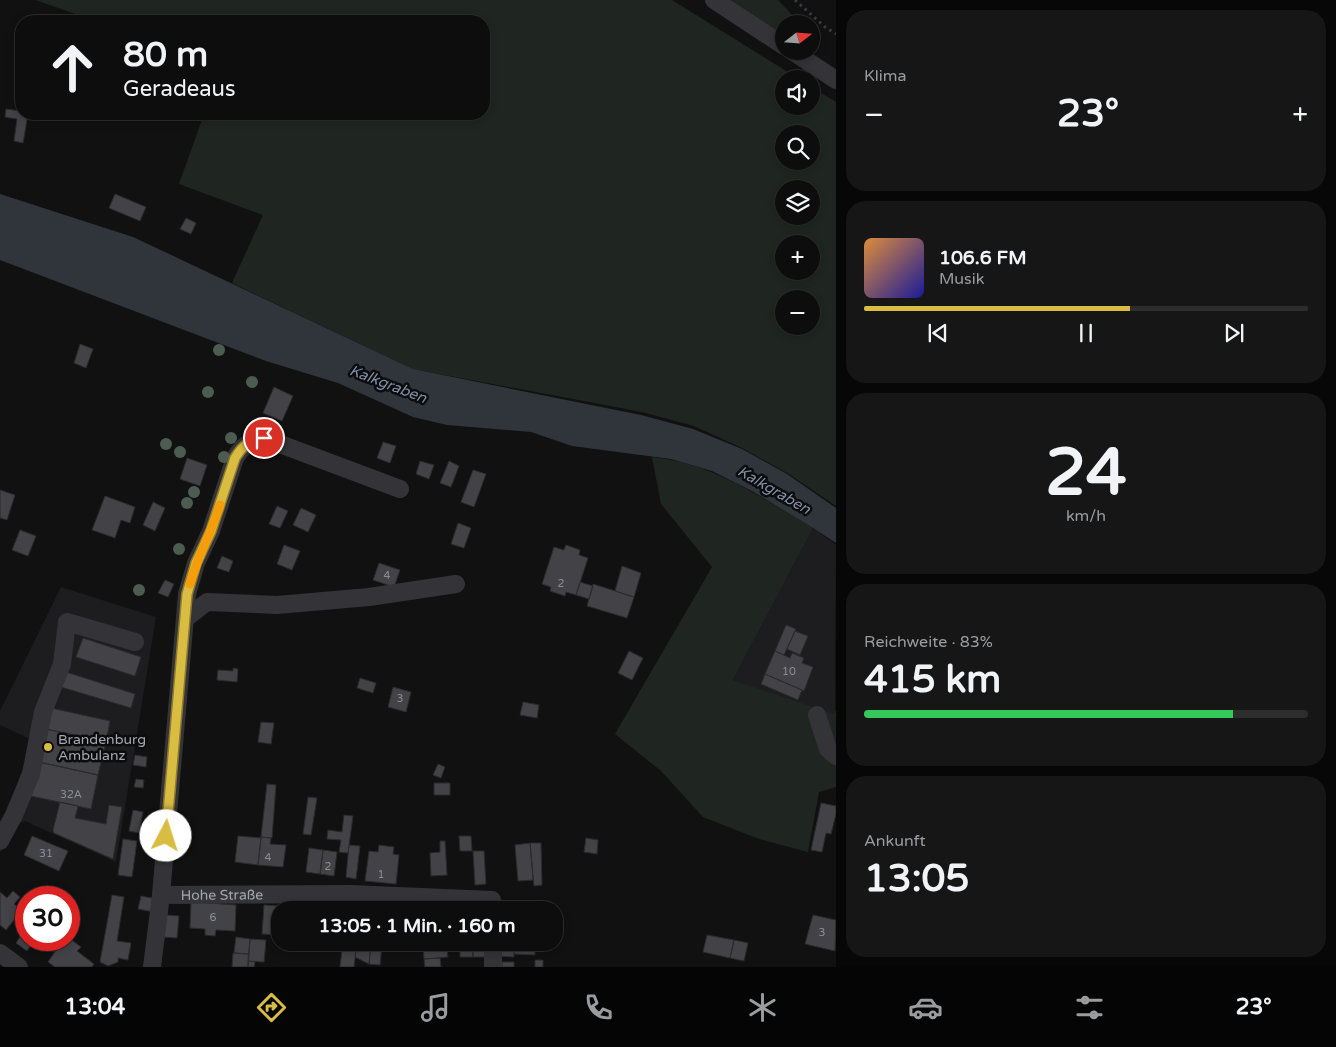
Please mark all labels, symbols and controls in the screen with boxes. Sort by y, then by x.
north arrow [775,15,820,60]
map controls [775,15,820,335]
text: 80 m [123,34,208,76]
icon: ahead [40,35,105,100]
text: Klima [864,66,906,86]
button: sound [775,70,820,115]
text: Geradeaus [123,76,235,102]
text: 23° [1057,91,1119,137]
text: − [864,98,884,132]
text: + [1292,98,1308,132]
button: search [775,125,820,170]
button: layers [775,180,820,225]
button: + [775,235,820,280]
text: 106.6 FM [939,247,1027,269]
text: Musik [939,269,984,289]
button: − [775,290,820,335]
icon: previous [924,319,952,347]
icon: pause [1072,319,1100,347]
icon: next [1220,319,1248,347]
water label: Kalkgraben [347,361,430,407]
pin [243,417,285,459]
icon: arrive [250,424,278,452]
text: 24 [1045,434,1127,513]
water label: Kalkgraben [734,462,814,518]
text: km/h [1066,506,1106,526]
house number: 4 [384,569,391,582]
house number: 2 [558,577,565,590]
text: Reichweite · 83% [864,632,993,652]
text: 415 km [864,657,1001,703]
house number: 10 [782,665,796,678]
house number: 3 [397,692,404,705]
place label: Brandenburg Ambulanz [58,731,146,764]
marker: Brandenburg Ambulanz [42,741,54,753]
house number: 32A [60,788,82,801]
position arrow [139,809,191,861]
text: Ankunft [864,831,926,851]
house number: 31 [39,847,53,860]
house number: 4 [265,851,272,864]
text: 13:05 [864,856,969,902]
house number: 2 [325,860,332,873]
house number: 1 [378,868,384,881]
speed limit sign: 30 [15,886,80,951]
street label: Hohe Straße [181,886,263,903]
house number: 6 [210,911,217,924]
text: 13:05 · 1 Min. · 160 m [319,915,515,937]
house number: 3 [819,926,826,939]
icon: directions [254,990,289,1025]
icon: music [418,990,453,1025]
icon: phone [581,990,616,1025]
icon: climate [745,990,780,1025]
icon: car [908,990,943,1025]
icon: filters [1072,990,1107,1025]
text: 13:04 [64,994,125,1020]
text: 23° [1236,994,1272,1020]

